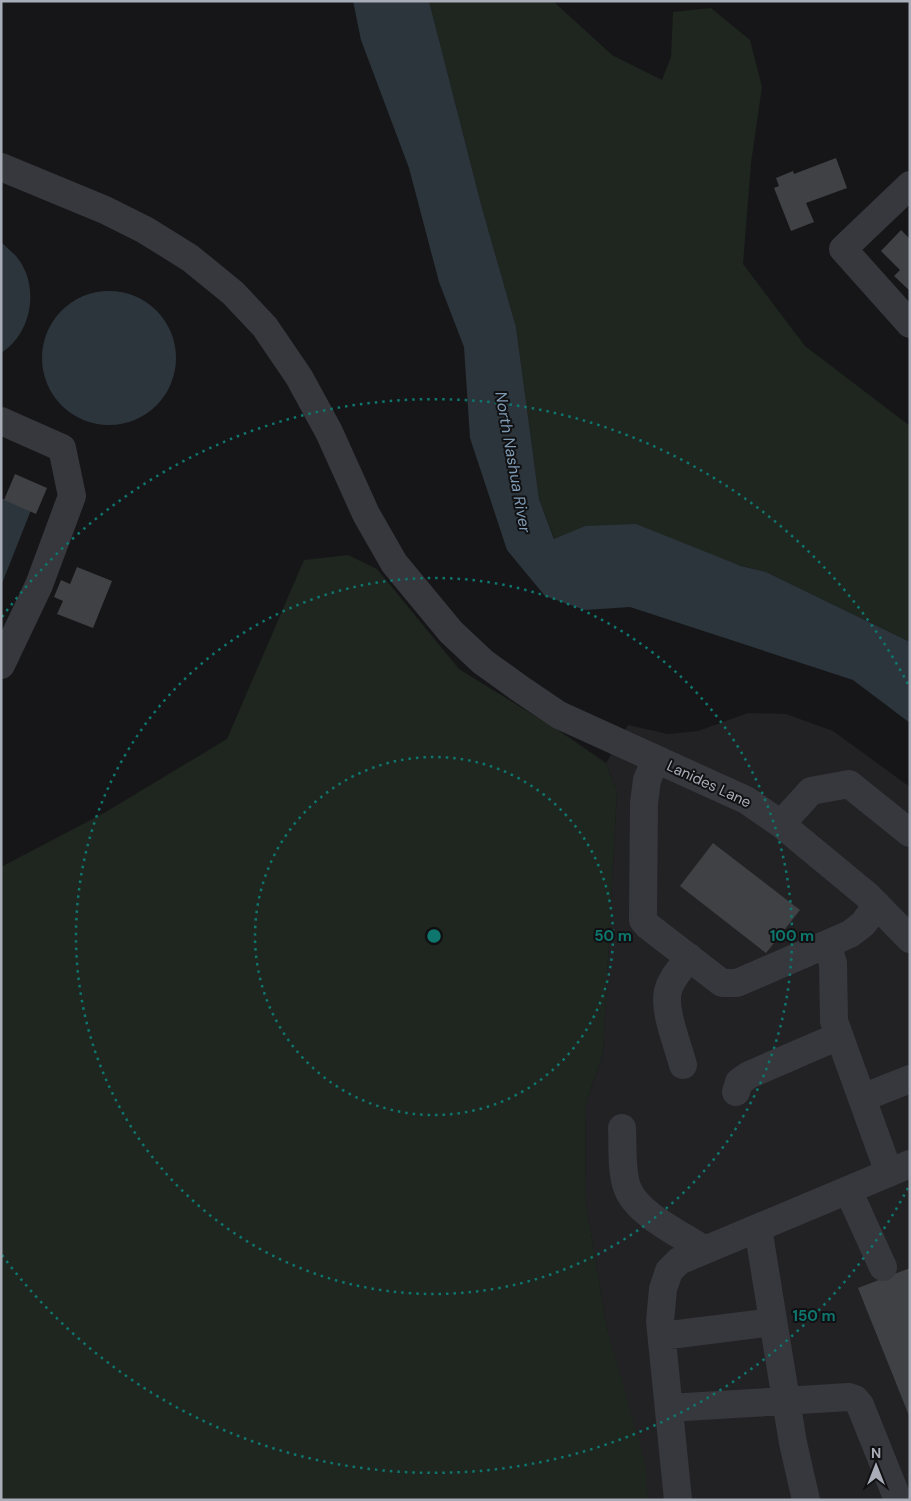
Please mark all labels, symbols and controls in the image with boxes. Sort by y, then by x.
water label: North Nashua River [490,390,536,535]
street label: Lanides Lane [664,756,754,812]
text: 50 m [594,926,632,946]
text: 100 m [770,926,814,946]
centre of rings [425,927,443,945]
text: 150 m [793,1306,836,1326]
north arrow [851,1441,901,1491]
text: N [871,1444,881,1462]

